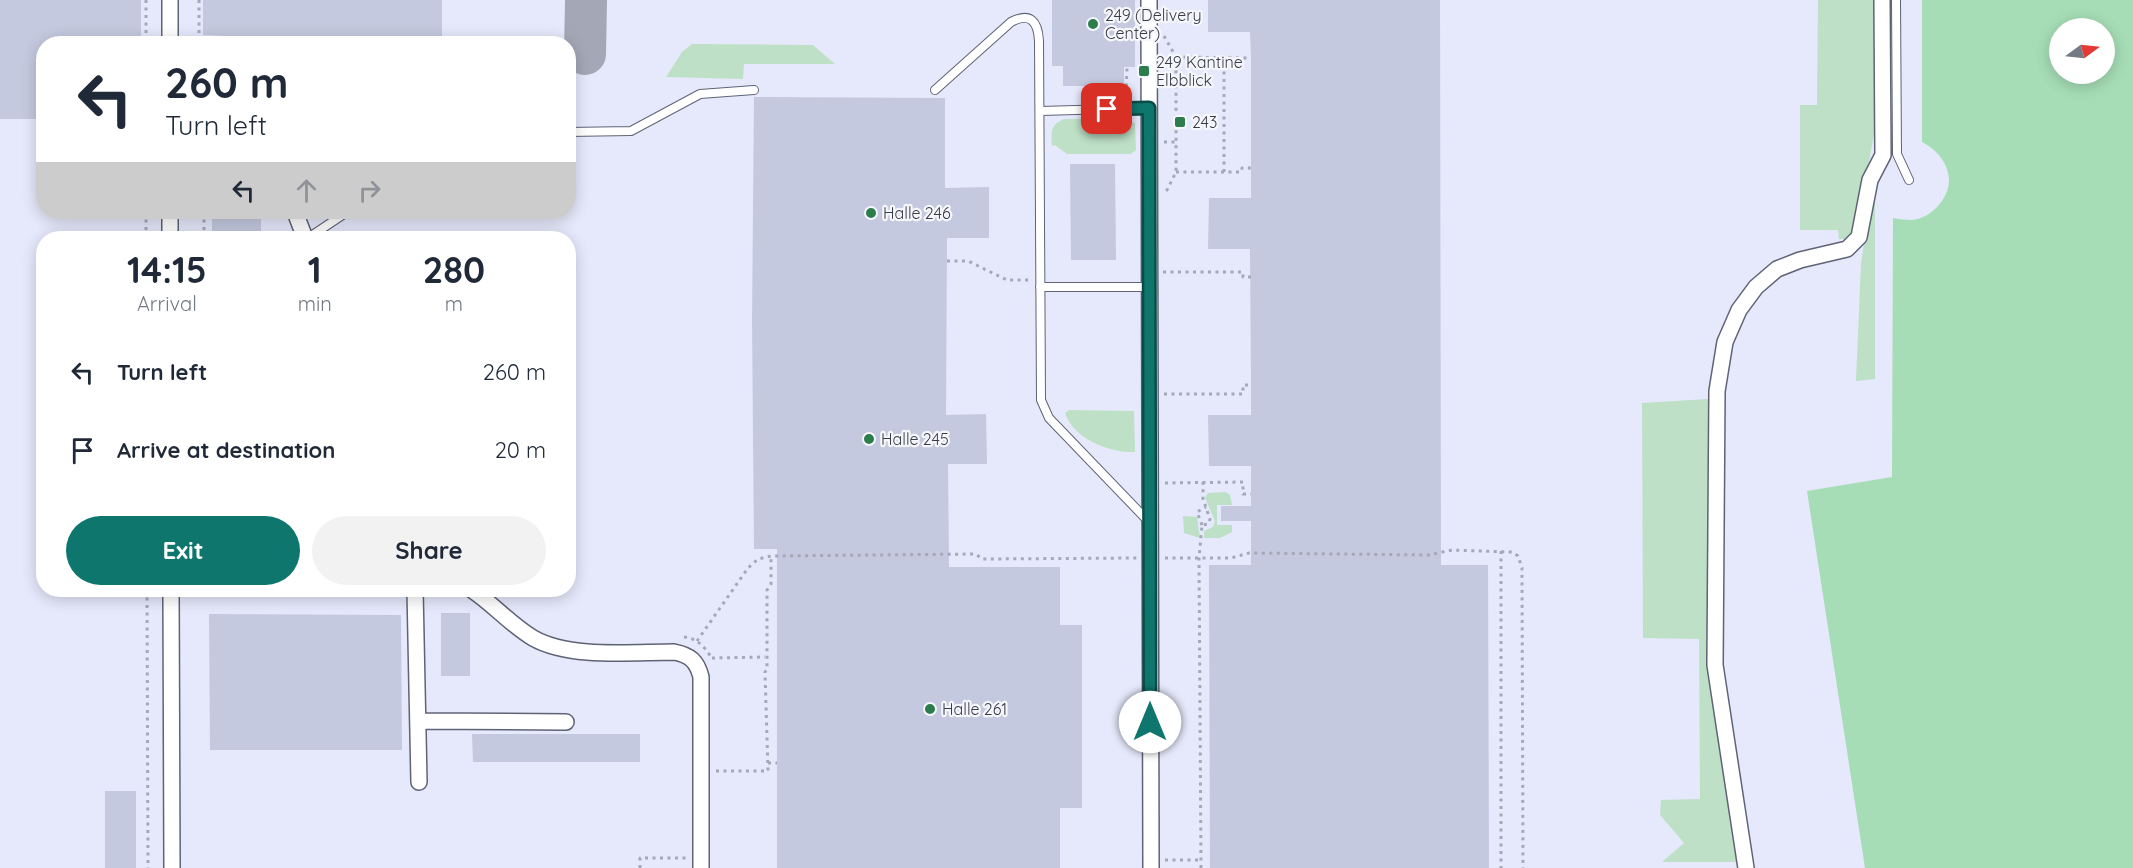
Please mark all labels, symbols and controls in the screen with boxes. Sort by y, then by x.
place label: 249 (Delivery Center) [1105,5,1201,43]
marker: 249 (Delivery Center) [1086,17,1100,31]
north arrow [2049,18,2115,84]
map controls [2049,18,2115,84]
place label: 249 Kantine Elbblick [1156,52,1243,90]
text: 260 m [165,56,288,109]
icon: left [66,60,144,138]
marker: 249 Kantine Elbblick [1137,64,1151,78]
pin [1081,83,1132,134]
icon: arrive [1090,92,1123,125]
text: Turn left [165,108,267,142]
place label: 243 [1192,112,1217,132]
marker: 243 [1173,115,1187,129]
icon: left [227,174,260,207]
icon: ahead [290,174,323,207]
icon: right [353,174,386,207]
place label: Halle 246 [883,203,951,223]
marker: Halle 246 [864,206,878,220]
text: 14:15 [127,247,207,292]
text: 1 [308,247,322,292]
text: 280 [423,247,485,292]
text: Arrival [137,291,197,316]
text: min [298,291,332,316]
text: m [445,291,463,316]
icon: left [66,356,99,389]
text: Turn left [117,358,207,386]
text: 260 m [483,358,546,386]
place label: Halle 245 [881,429,949,449]
marker: Halle 245 [862,432,876,446]
icon: arrive [66,434,99,467]
text: Arrive at destination [117,436,335,464]
text: 20 m [495,436,546,464]
button: Exit [66,516,300,585]
button: Share [312,516,546,585]
position arrow [1118,690,1182,754]
place label: Halle 261 [942,699,1007,719]
marker: Halle 261 [923,702,937,716]

